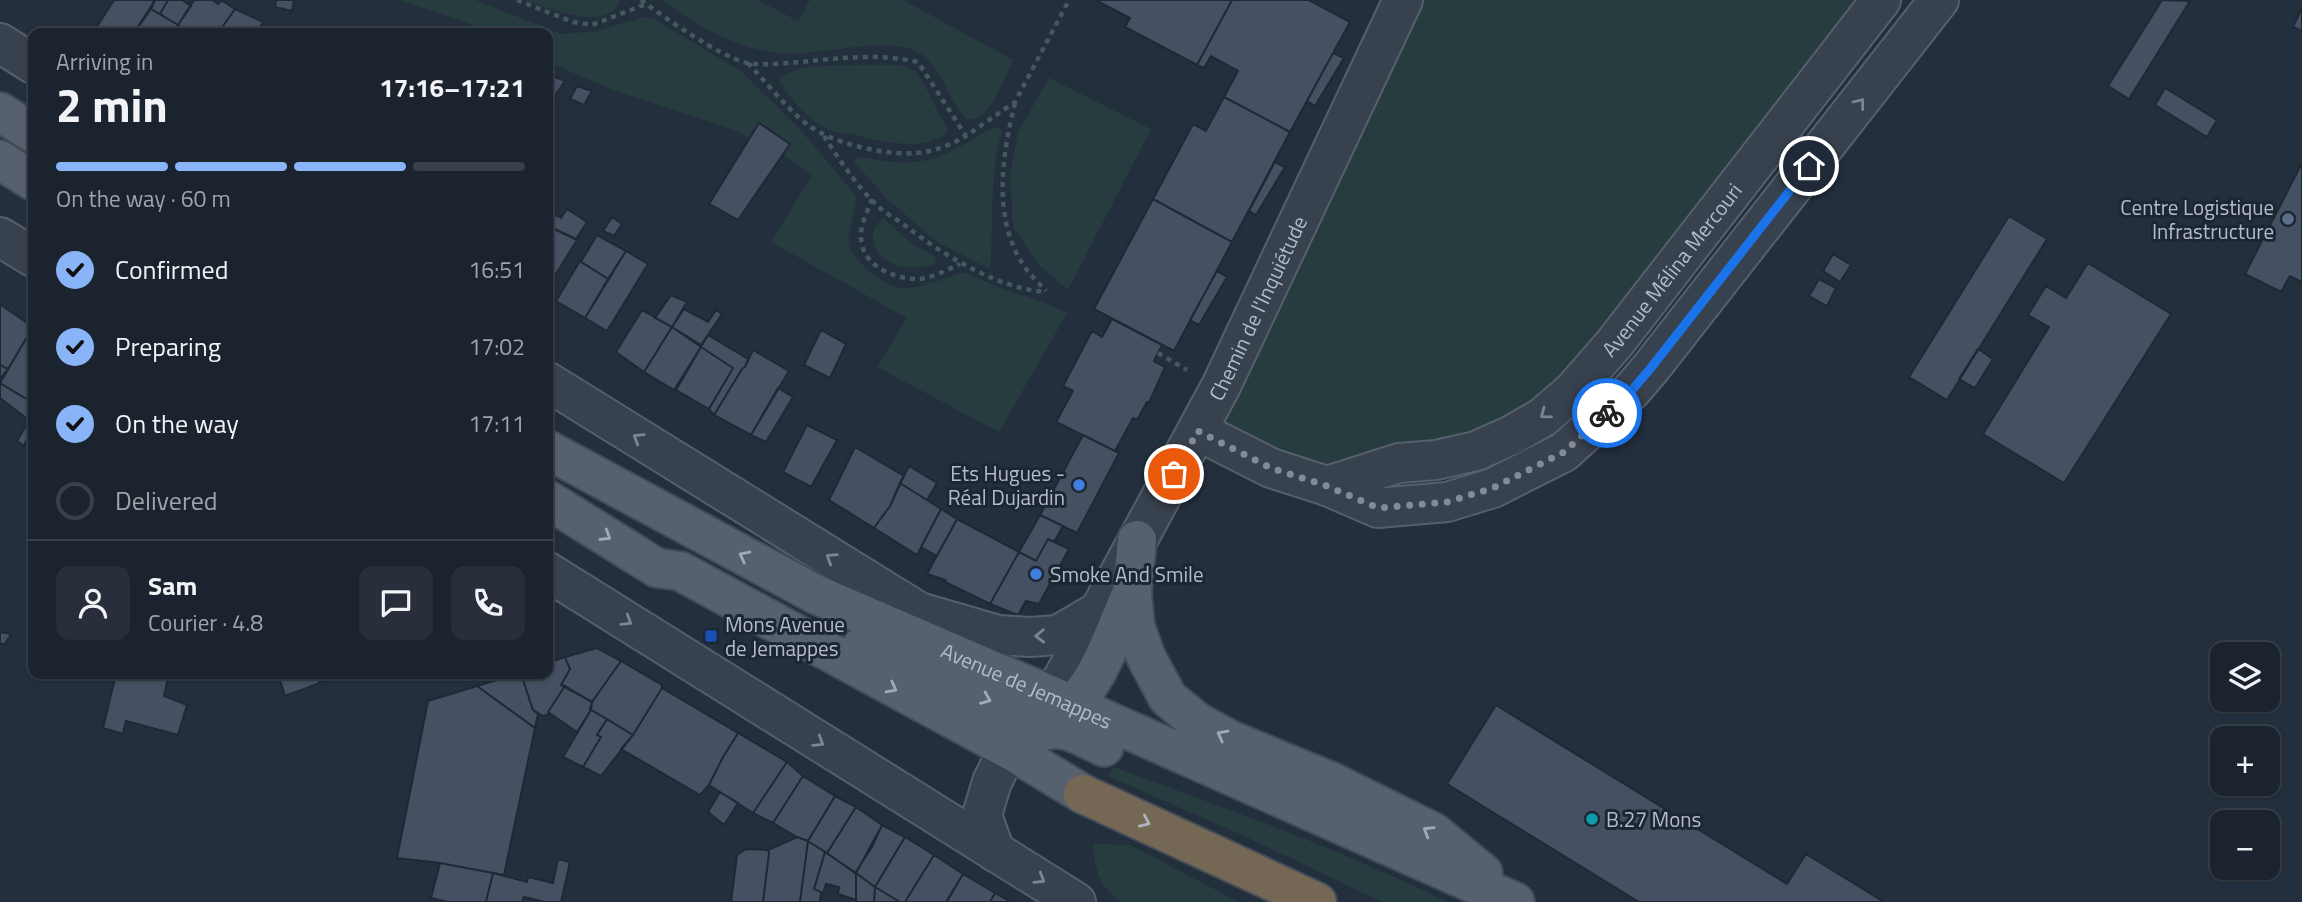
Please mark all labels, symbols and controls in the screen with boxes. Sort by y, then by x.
text: Arriving in [56,44,153,79]
text: 17:16–17:21 [379,68,525,107]
text: 2 min [56,70,168,140]
one-way arrow [1851,98,1864,110]
pin [1779,136,1839,196]
icon: home [1790,147,1828,185]
street label: Avenue Mélina Mercouri [1594,176,1750,364]
text: On the way · 60 m [56,181,231,216]
place label: Centre Logistique Infrastructure [2120,191,2274,247]
street label: Chemin de l'Inquiétude [1200,210,1315,406]
marker: Centre Logistique Infrastructure [2280,211,2296,227]
text: Confirmed [115,250,229,289]
icon: check [56,251,94,289]
text: 16:51 [468,252,525,287]
text: Preparing [115,327,221,366]
icon: check [56,328,94,366]
text: 17:02 [468,329,525,364]
courier [1572,378,1642,448]
icon: bike [1588,394,1626,432]
text: On the way [115,404,239,443]
icon: check [56,405,94,443]
one-way arrow [1541,405,1553,418]
text: 17:11 [468,406,525,441]
one-way arrow [633,433,646,446]
pin [1144,444,1204,504]
icon: bag [1155,455,1193,493]
place label: Ets Hugues - Réal Dujardin [948,457,1065,513]
marker: Ets Hugues - Réal Dujardin [1071,477,1087,493]
text: Delivered [115,481,218,520]
one-way arrow [598,528,611,541]
one-way arrow [739,551,751,564]
one-way arrow [826,553,839,566]
place label: Smoke And Smile [1050,558,1204,590]
button: person [56,566,130,640]
text: Sam [148,566,197,605]
button: chat [359,566,433,640]
button: phone [451,566,525,640]
marker: Smoke And Smile [1028,566,1044,582]
text: Courier · 4.8 [148,605,263,640]
place label: Mons Avenue de Jemappes [725,608,845,664]
one-way arrow [619,613,632,626]
marker: Mons Avenue de Jemappes [703,628,719,644]
one-way arrow [1034,629,1045,644]
street label: Avenue de Jemappes [936,634,1117,737]
map controls [2210,642,2280,880]
button: layers [2210,642,2280,712]
one-way arrow [885,679,897,693]
one-way arrow [980,690,992,704]
button: + [2210,726,2280,796]
one-way arrow [1216,730,1229,743]
one-way arrow [812,733,825,746]
place label: B.27 Mons [1606,803,1701,835]
button: − [2210,810,2280,880]
marker: B.27 Mons [1584,811,1600,827]
one-way arrow [1138,814,1150,828]
one-way arrow [1422,826,1435,839]
one-way arrow [1032,871,1045,884]

